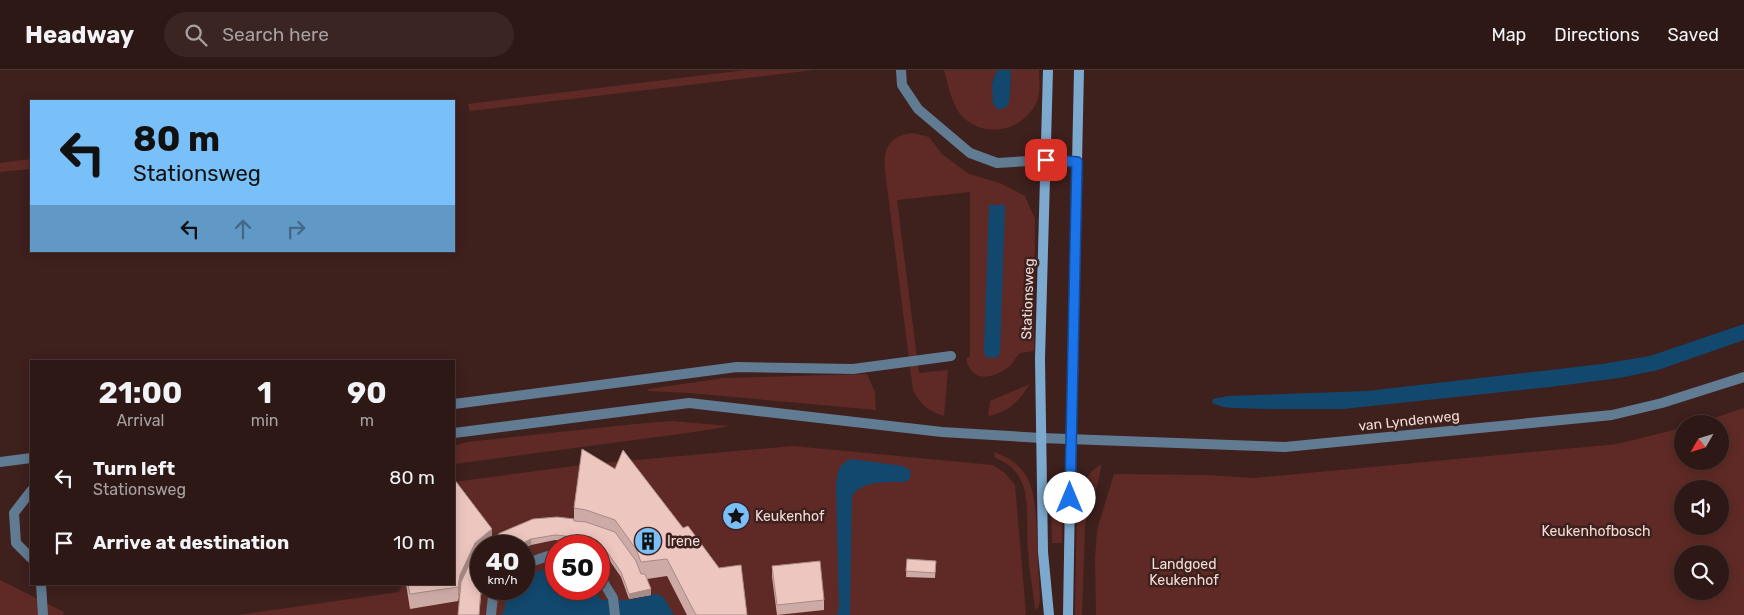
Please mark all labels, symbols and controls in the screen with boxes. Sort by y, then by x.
search box [164,12,514,57]
text: Headway [25,21,134,49]
icon: search [182,21,210,49]
text: Search here [222,23,329,46]
text: Map [1491,24,1526,46]
text: Directions [1554,24,1640,46]
text: Saved [1668,24,1719,46]
text: 80 m [133,118,220,160]
icon: left [50,120,115,185]
pin [1025,139,1067,181]
icon: arrive [1032,146,1060,174]
text: Stationsweg [133,160,261,187]
icon: left [176,215,204,243]
icon: ahead [229,215,257,243]
icon: right [282,215,310,243]
street label: Stationsweg [1018,258,1038,340]
text: 21:00 [98,375,182,411]
text: 1 [257,375,272,411]
text: 90 [347,375,387,411]
street label: van Lyndenweg [1358,407,1460,435]
text: Arrival [116,411,164,430]
text: min [251,411,279,430]
text: m [360,411,374,430]
north arrow [1674,415,1729,470]
map controls [1674,415,1729,600]
text: Turn left [93,457,175,480]
icon: left [50,464,78,492]
text: 80 m [389,466,435,489]
position arrow [1043,471,1095,523]
text: Stationsweg [93,480,186,499]
button: sound [1674,480,1729,535]
place icon: Keukenhof [721,501,751,531]
place label: Keukenhof [755,508,825,525]
park label: Keukenhofbosch [1541,523,1651,540]
building icon: Irene [633,526,663,556]
icon: arrive [50,529,78,557]
text: Arrive at destination [93,531,289,554]
text: 10 m [393,531,435,554]
place label: Irene [667,533,700,550]
speed limit sign: 50 [545,535,610,600]
button: search [1674,545,1729,600]
text: 40 [485,547,520,576]
park label: Landgoed Keukenhof [1149,556,1219,589]
text: km/h [488,573,517,587]

